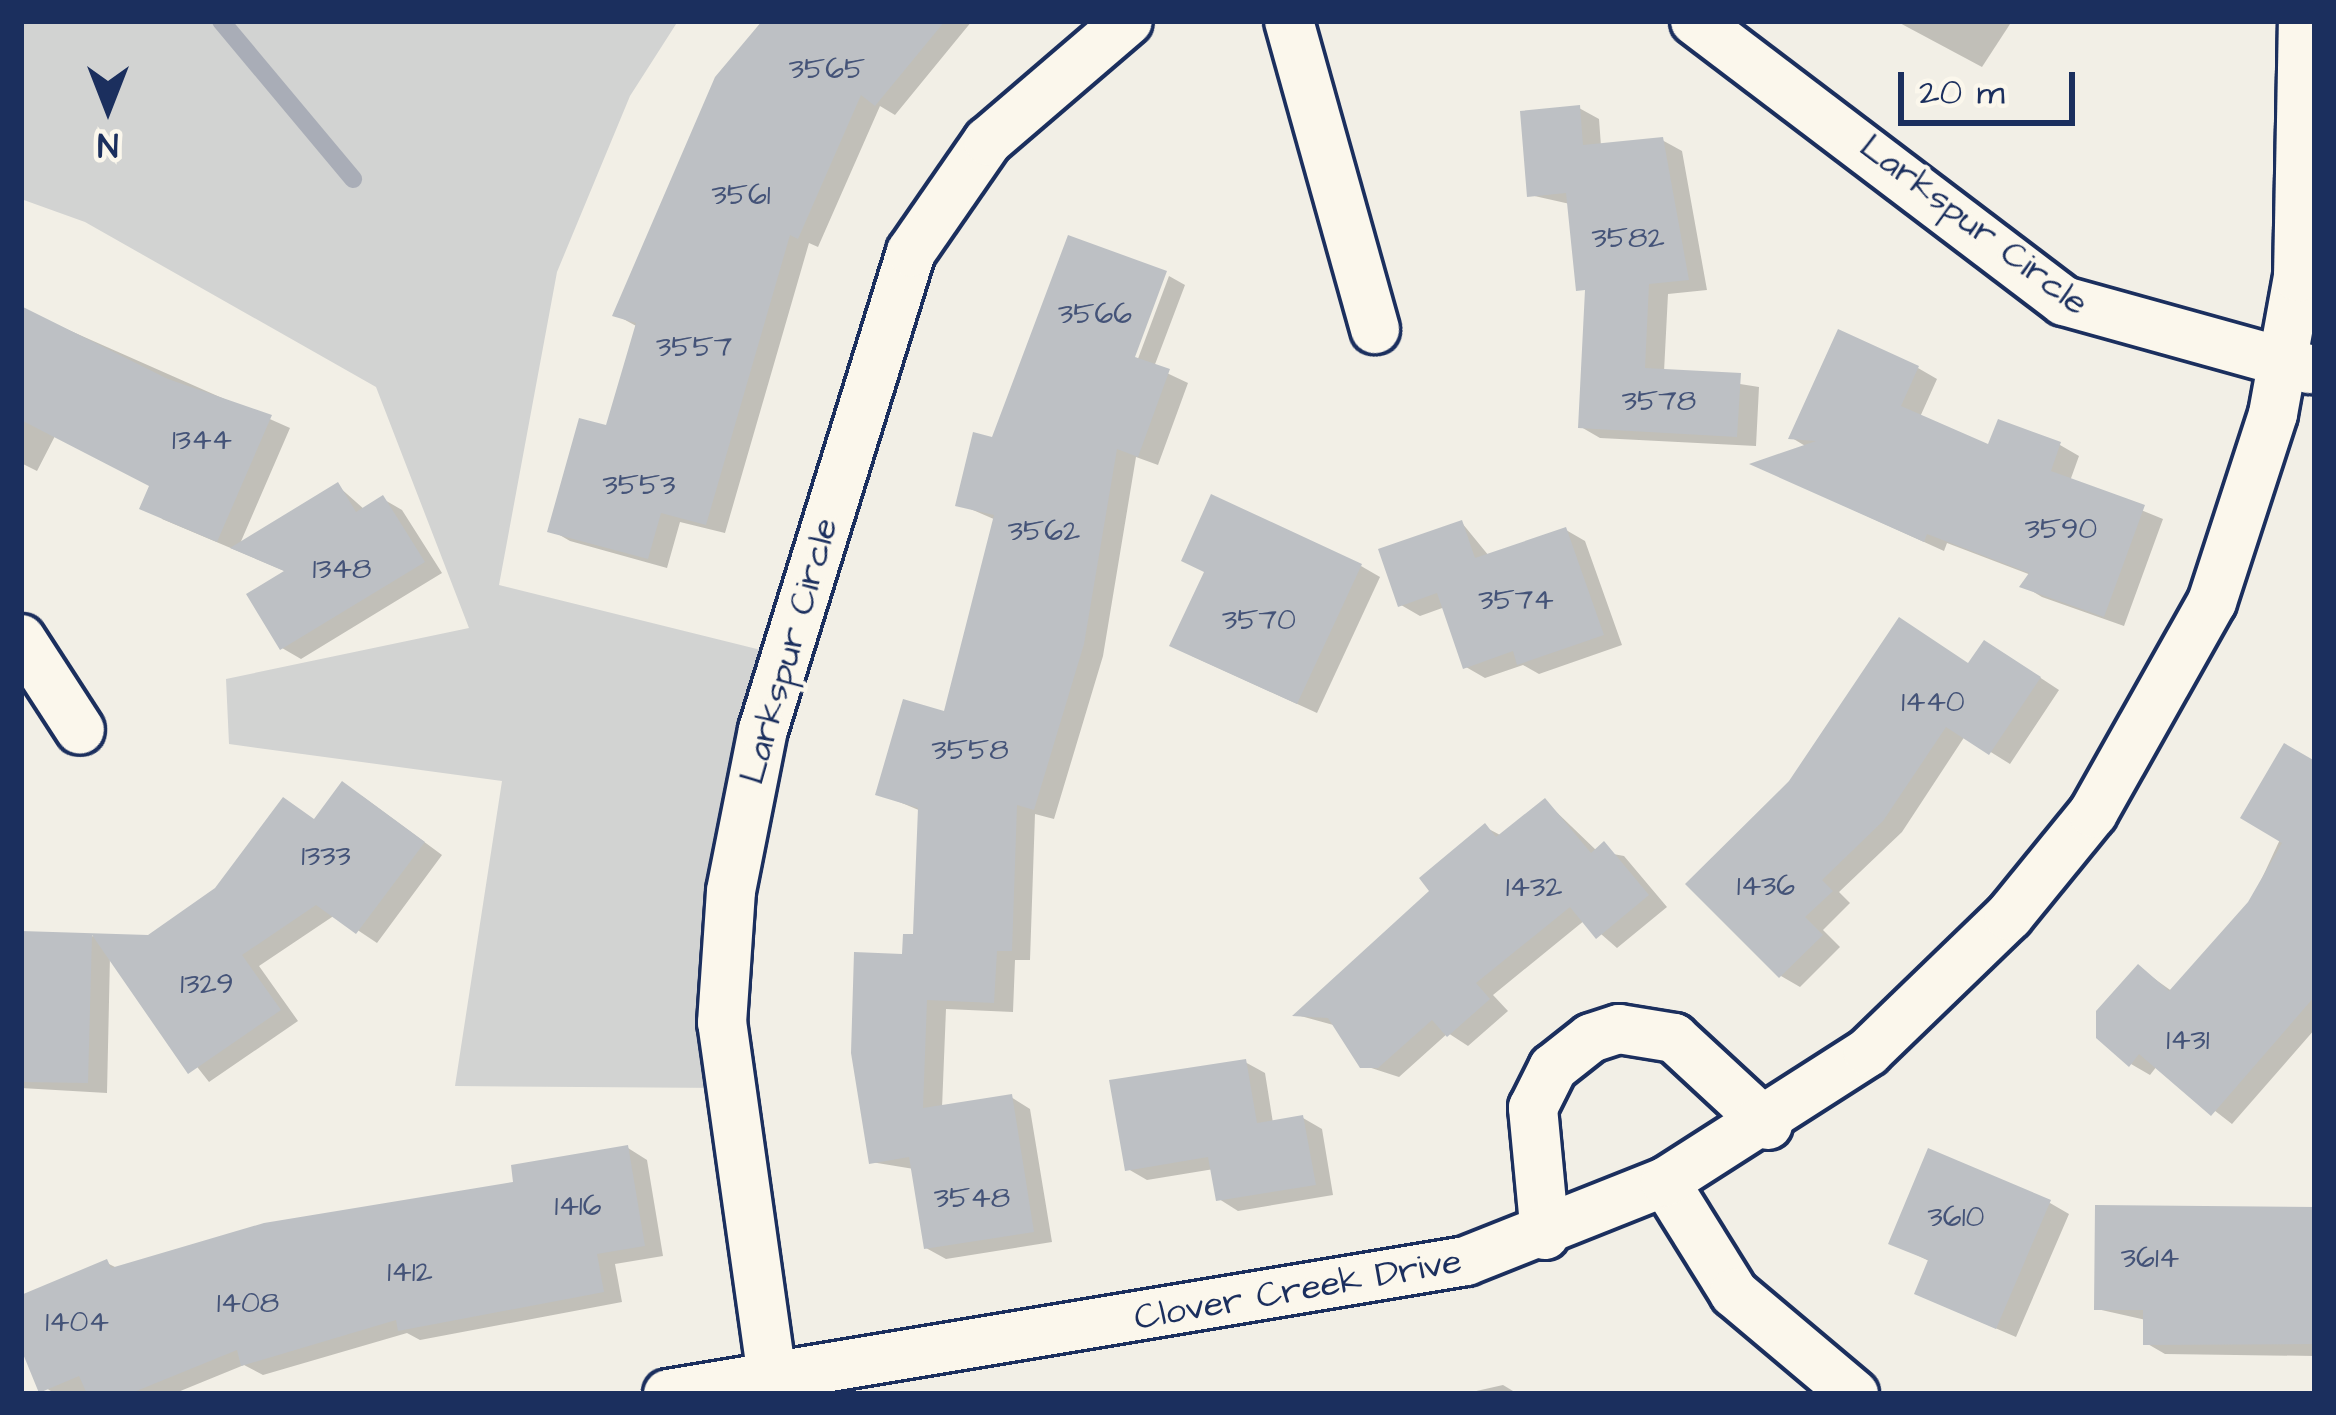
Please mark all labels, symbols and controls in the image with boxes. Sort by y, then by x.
north arrow [48,48,168,168]
scale bar [1904,48,2081,122]
house number: 3565 [789,51,865,87]
text: 20 m [1919,67,2005,118]
text: N [98,121,118,167]
street label: Larkspur Circle [1851,125,2097,325]
house number: 3561 [711,177,771,213]
house number: 3582 [1591,220,1665,256]
house number: 3566 [1058,296,1132,332]
house number: 3557 [656,329,732,365]
house number: 3578 [1622,383,1696,419]
house number: 1344 [172,422,232,458]
house number: 3553 [602,467,676,503]
house number: 3590 [2025,511,2097,547]
street label: Larkspur Circle [730,513,848,789]
house number: 3562 [1008,513,1080,549]
house number: 1348 [313,551,371,587]
house number: 3574 [1478,582,1554,618]
house number: 3570 [1222,602,1296,638]
house number: 1440 [1901,684,1965,720]
house number: 3558 [931,732,1009,768]
house number: 1333 [301,838,351,874]
house number: 1436 [1737,868,1795,904]
house number: 1432 [1506,869,1562,905]
house number: 1329 [180,966,234,1002]
house number: 1431 [2166,1022,2210,1058]
house number: 3548 [934,1180,1010,1216]
house number: 1416 [555,1188,601,1224]
house number: 3610 [1928,1199,1984,1235]
street label: Clover Creek Drive [1131,1240,1465,1340]
house number: 3614 [2121,1240,2179,1276]
house number: 1412 [387,1254,433,1290]
house number: 1408 [217,1285,279,1321]
house number: 1404 [45,1304,109,1340]

